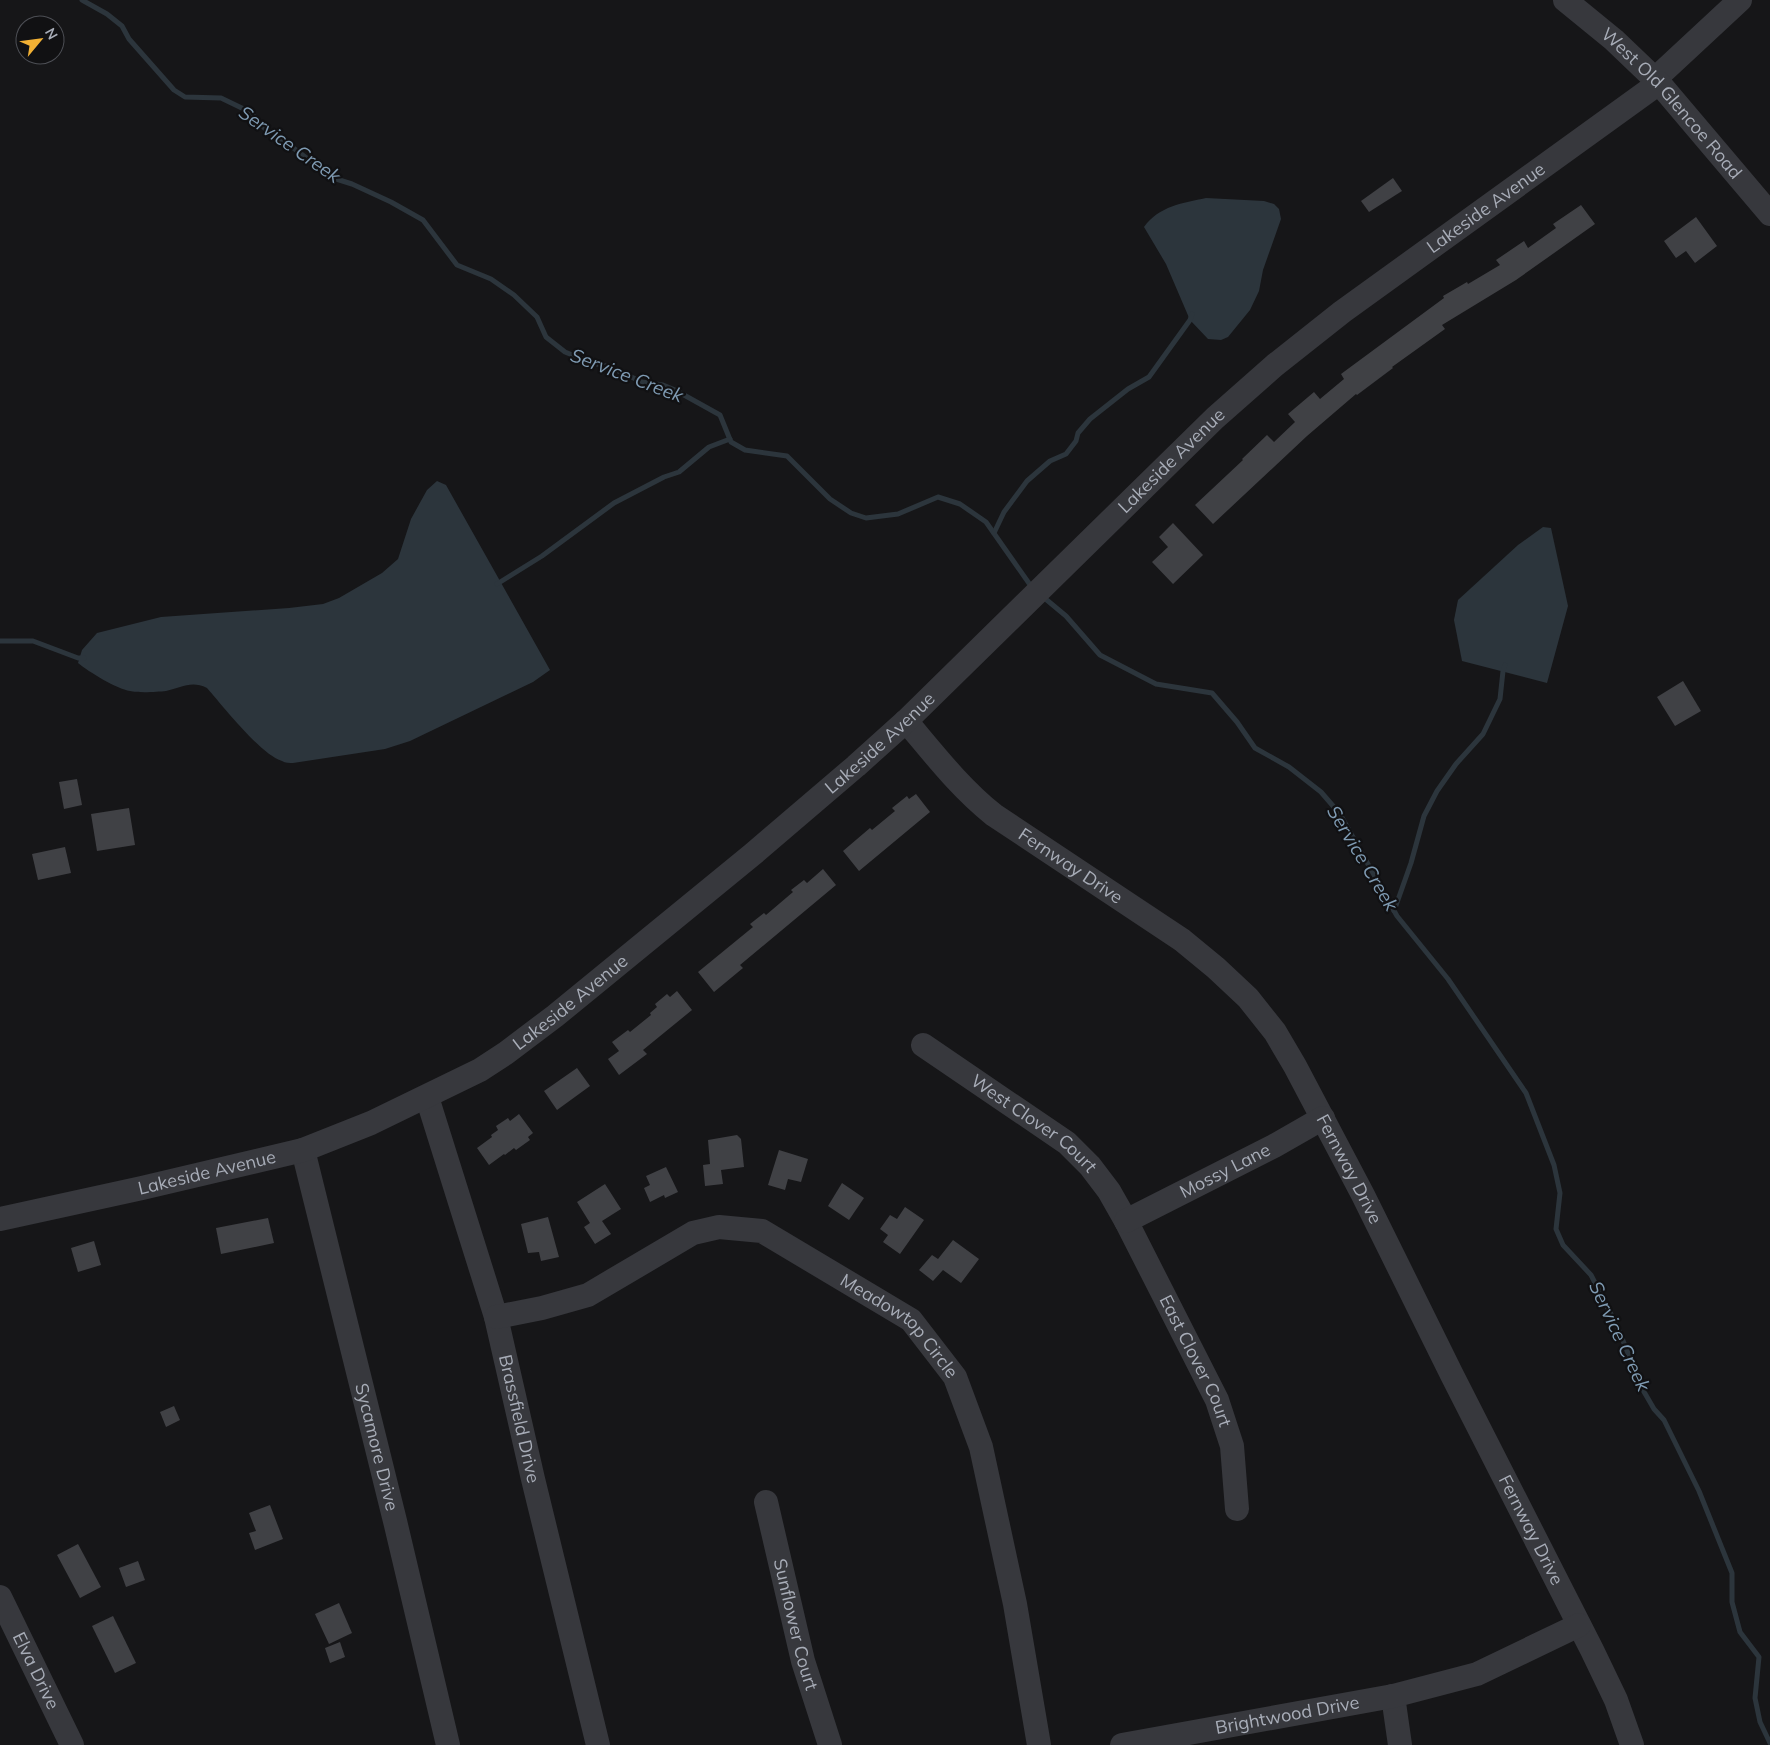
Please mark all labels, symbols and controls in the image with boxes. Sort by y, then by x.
north arrow [15,15,65,65]
street label: West Old Glencoe Road [1597,22,1747,184]
text: N [41,25,62,43]
water label: Service Creek [234,100,347,189]
street label: Lakeside Avenue [1422,157,1549,258]
water label: Service Creek [567,342,688,408]
street label: Lakeside Avenue [1113,403,1229,518]
street label: Lakeside Avenue [820,687,940,799]
water label: Service Creek [1322,801,1405,916]
street label: Fernway Drive [1014,823,1127,908]
street label: Lakeside Avenue [508,949,632,1055]
street label: West Clover Court [967,1069,1103,1177]
street label: Fernway Drive [1311,1110,1387,1228]
street label: Mossy Lane [1176,1138,1274,1203]
street label: Lakeside Avenue [136,1145,278,1200]
street label: Meadowtop Circle [836,1268,964,1382]
water label: Service Creek [1584,1277,1657,1396]
street label: East Clover Court [1154,1291,1237,1430]
street label: Brassfield Drive [494,1352,546,1485]
street label: Sycamore Drive [350,1381,404,1513]
street label: Fernway Drive [1494,1471,1569,1589]
street label: Sunflower Court [769,1556,824,1693]
street label: Elva Drive [8,1628,65,1713]
street label: Brightwood Drive [1213,1690,1361,1739]

